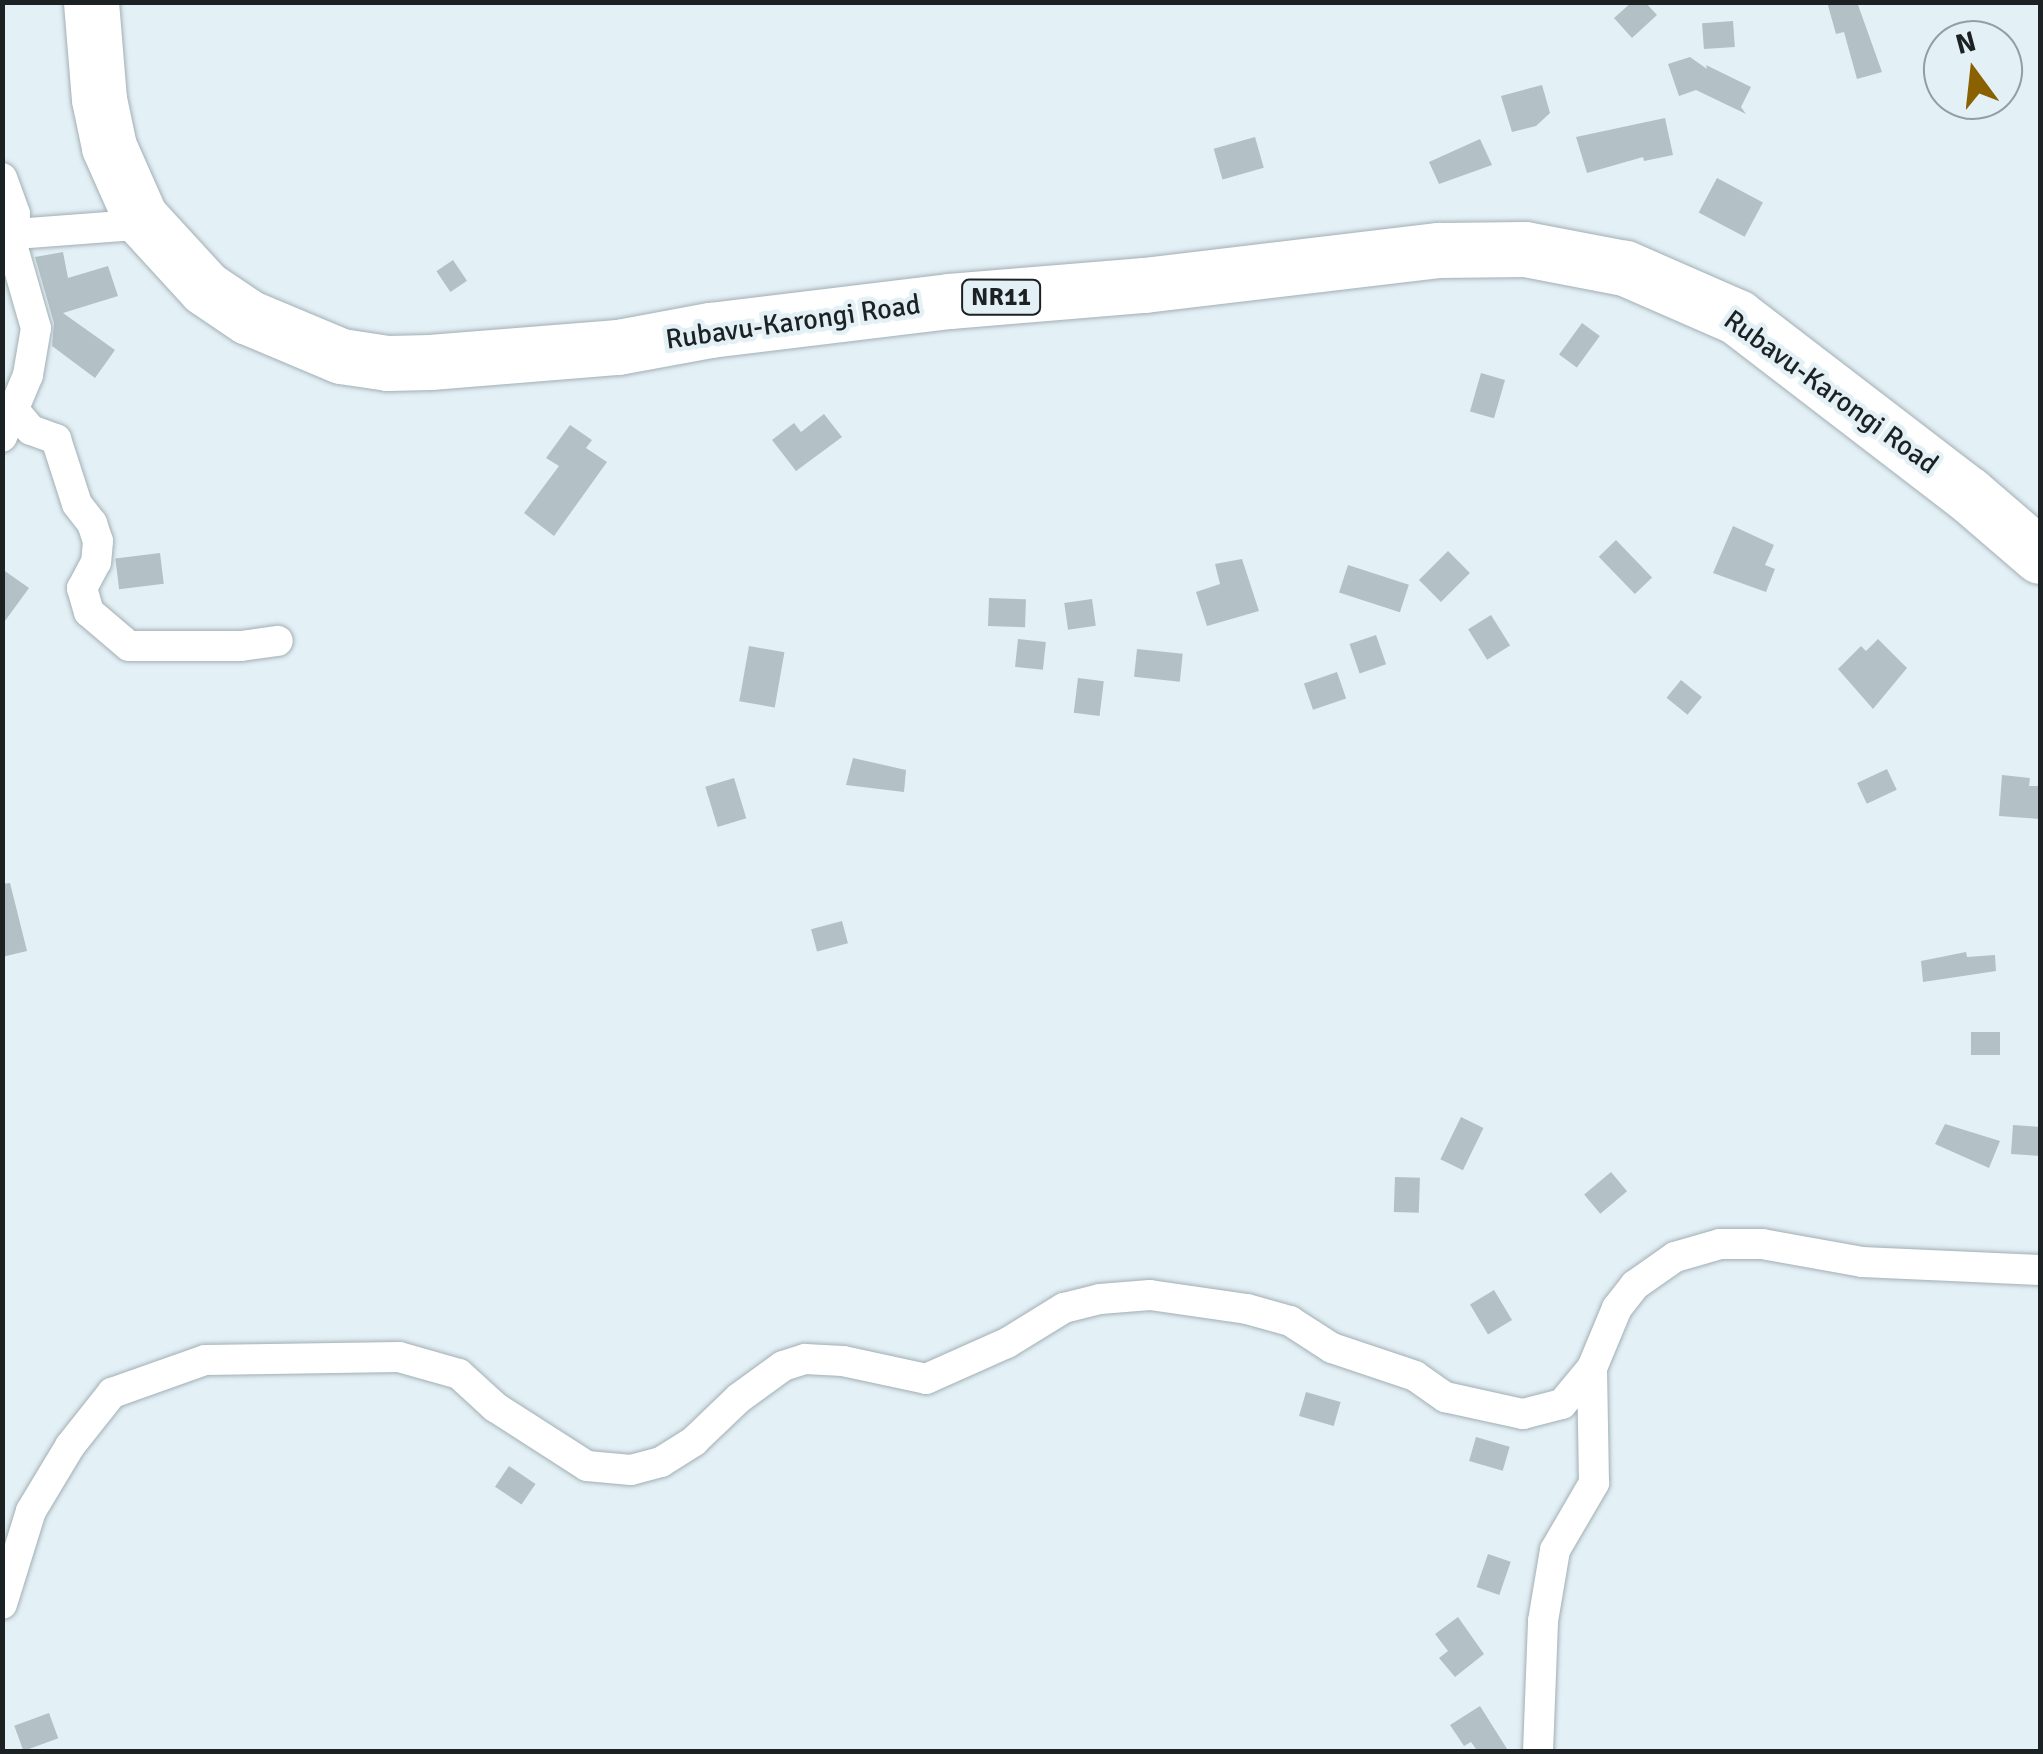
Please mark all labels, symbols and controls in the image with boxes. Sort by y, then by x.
north arrow [1923,20,2023,120]
text: N [1952,24,1980,62]
road number: NR11 [961,277,1041,317]
street label: Rubavu-Karongi Road [664,287,922,357]
street label: Rubavu-Karongi Road [1717,303,1945,481]

